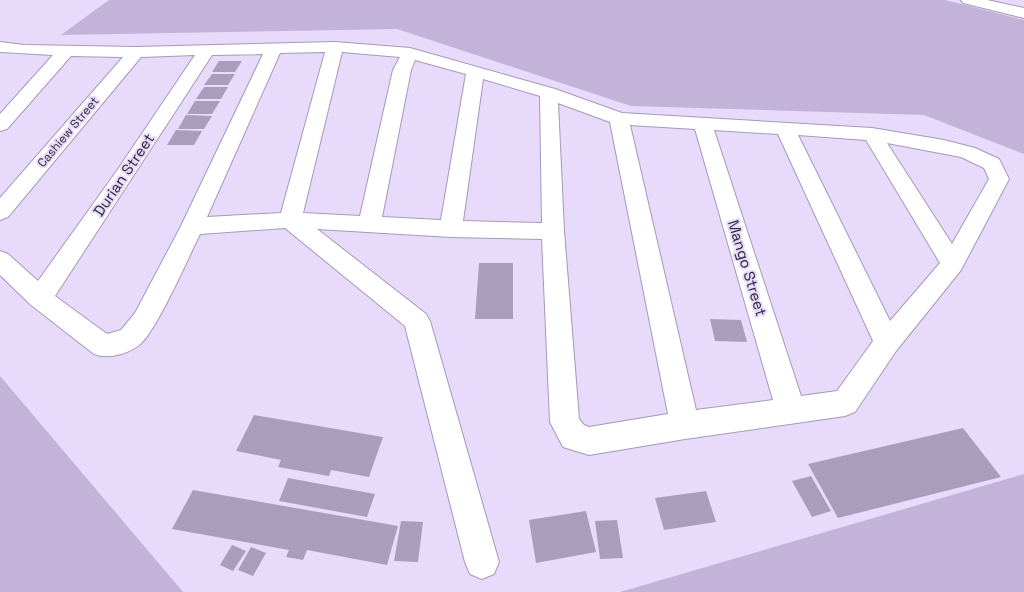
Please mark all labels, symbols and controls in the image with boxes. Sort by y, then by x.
street label: Cashiew Street [34,93,102,171]
street label: Durian Street [89,130,158,220]
street label: Mango Street [724,218,771,318]

